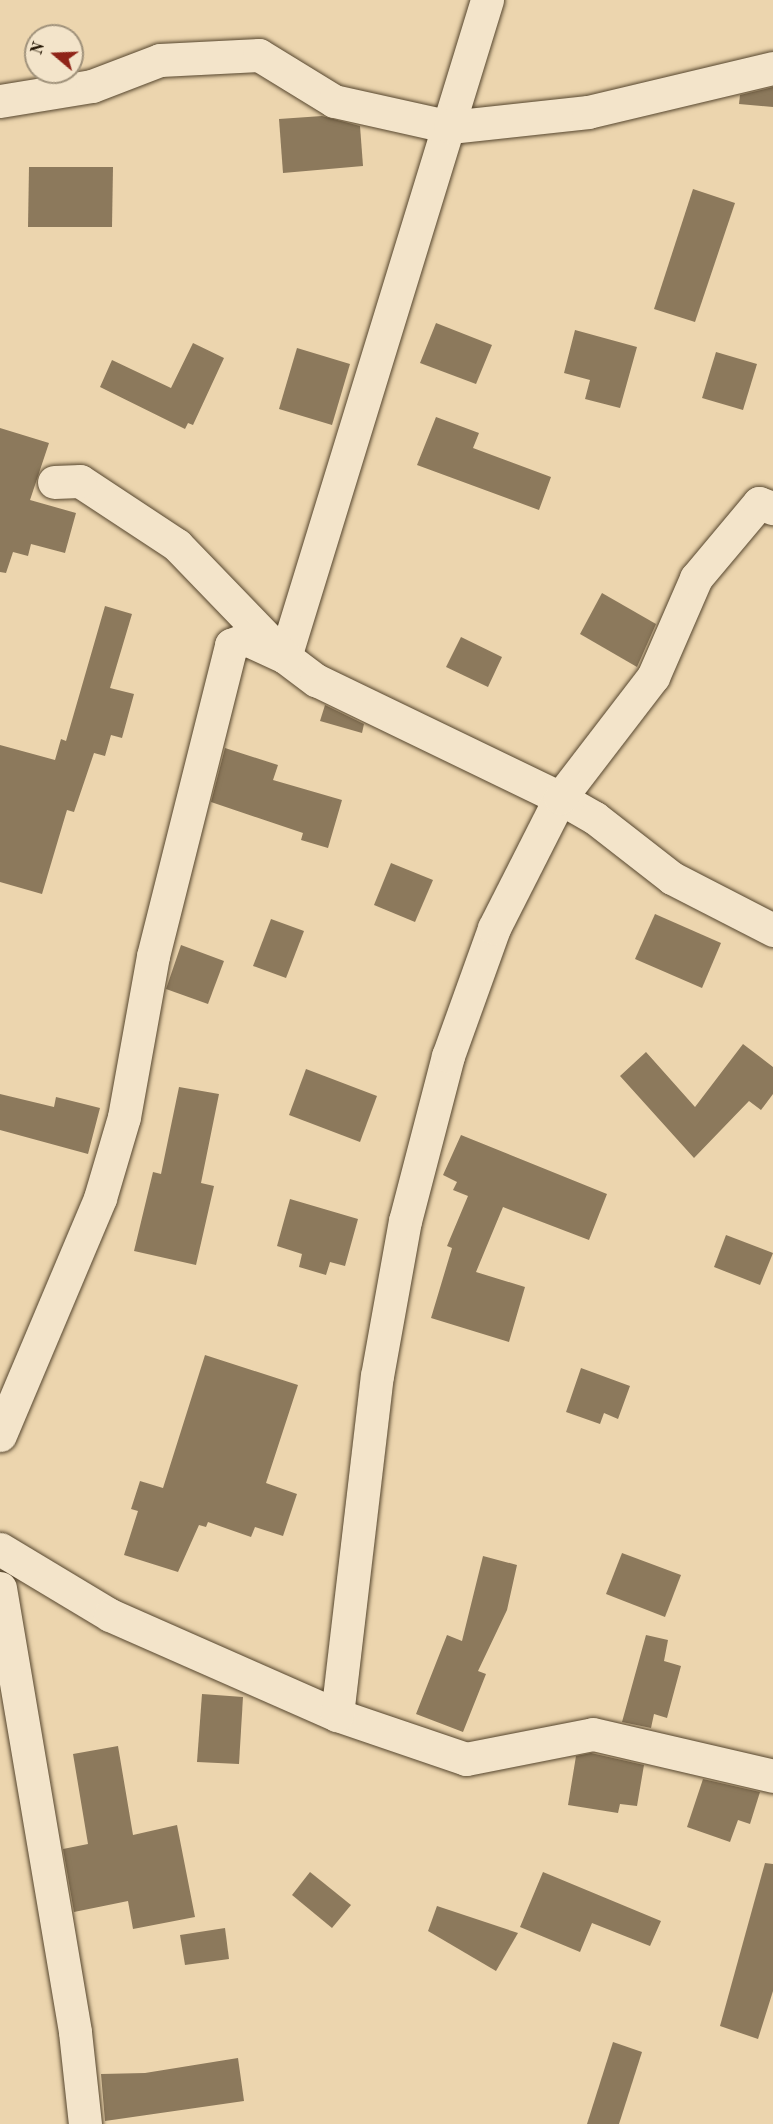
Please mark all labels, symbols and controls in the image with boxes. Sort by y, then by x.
north arrow [24,24,84,84]
text: N [29,40,48,57]

